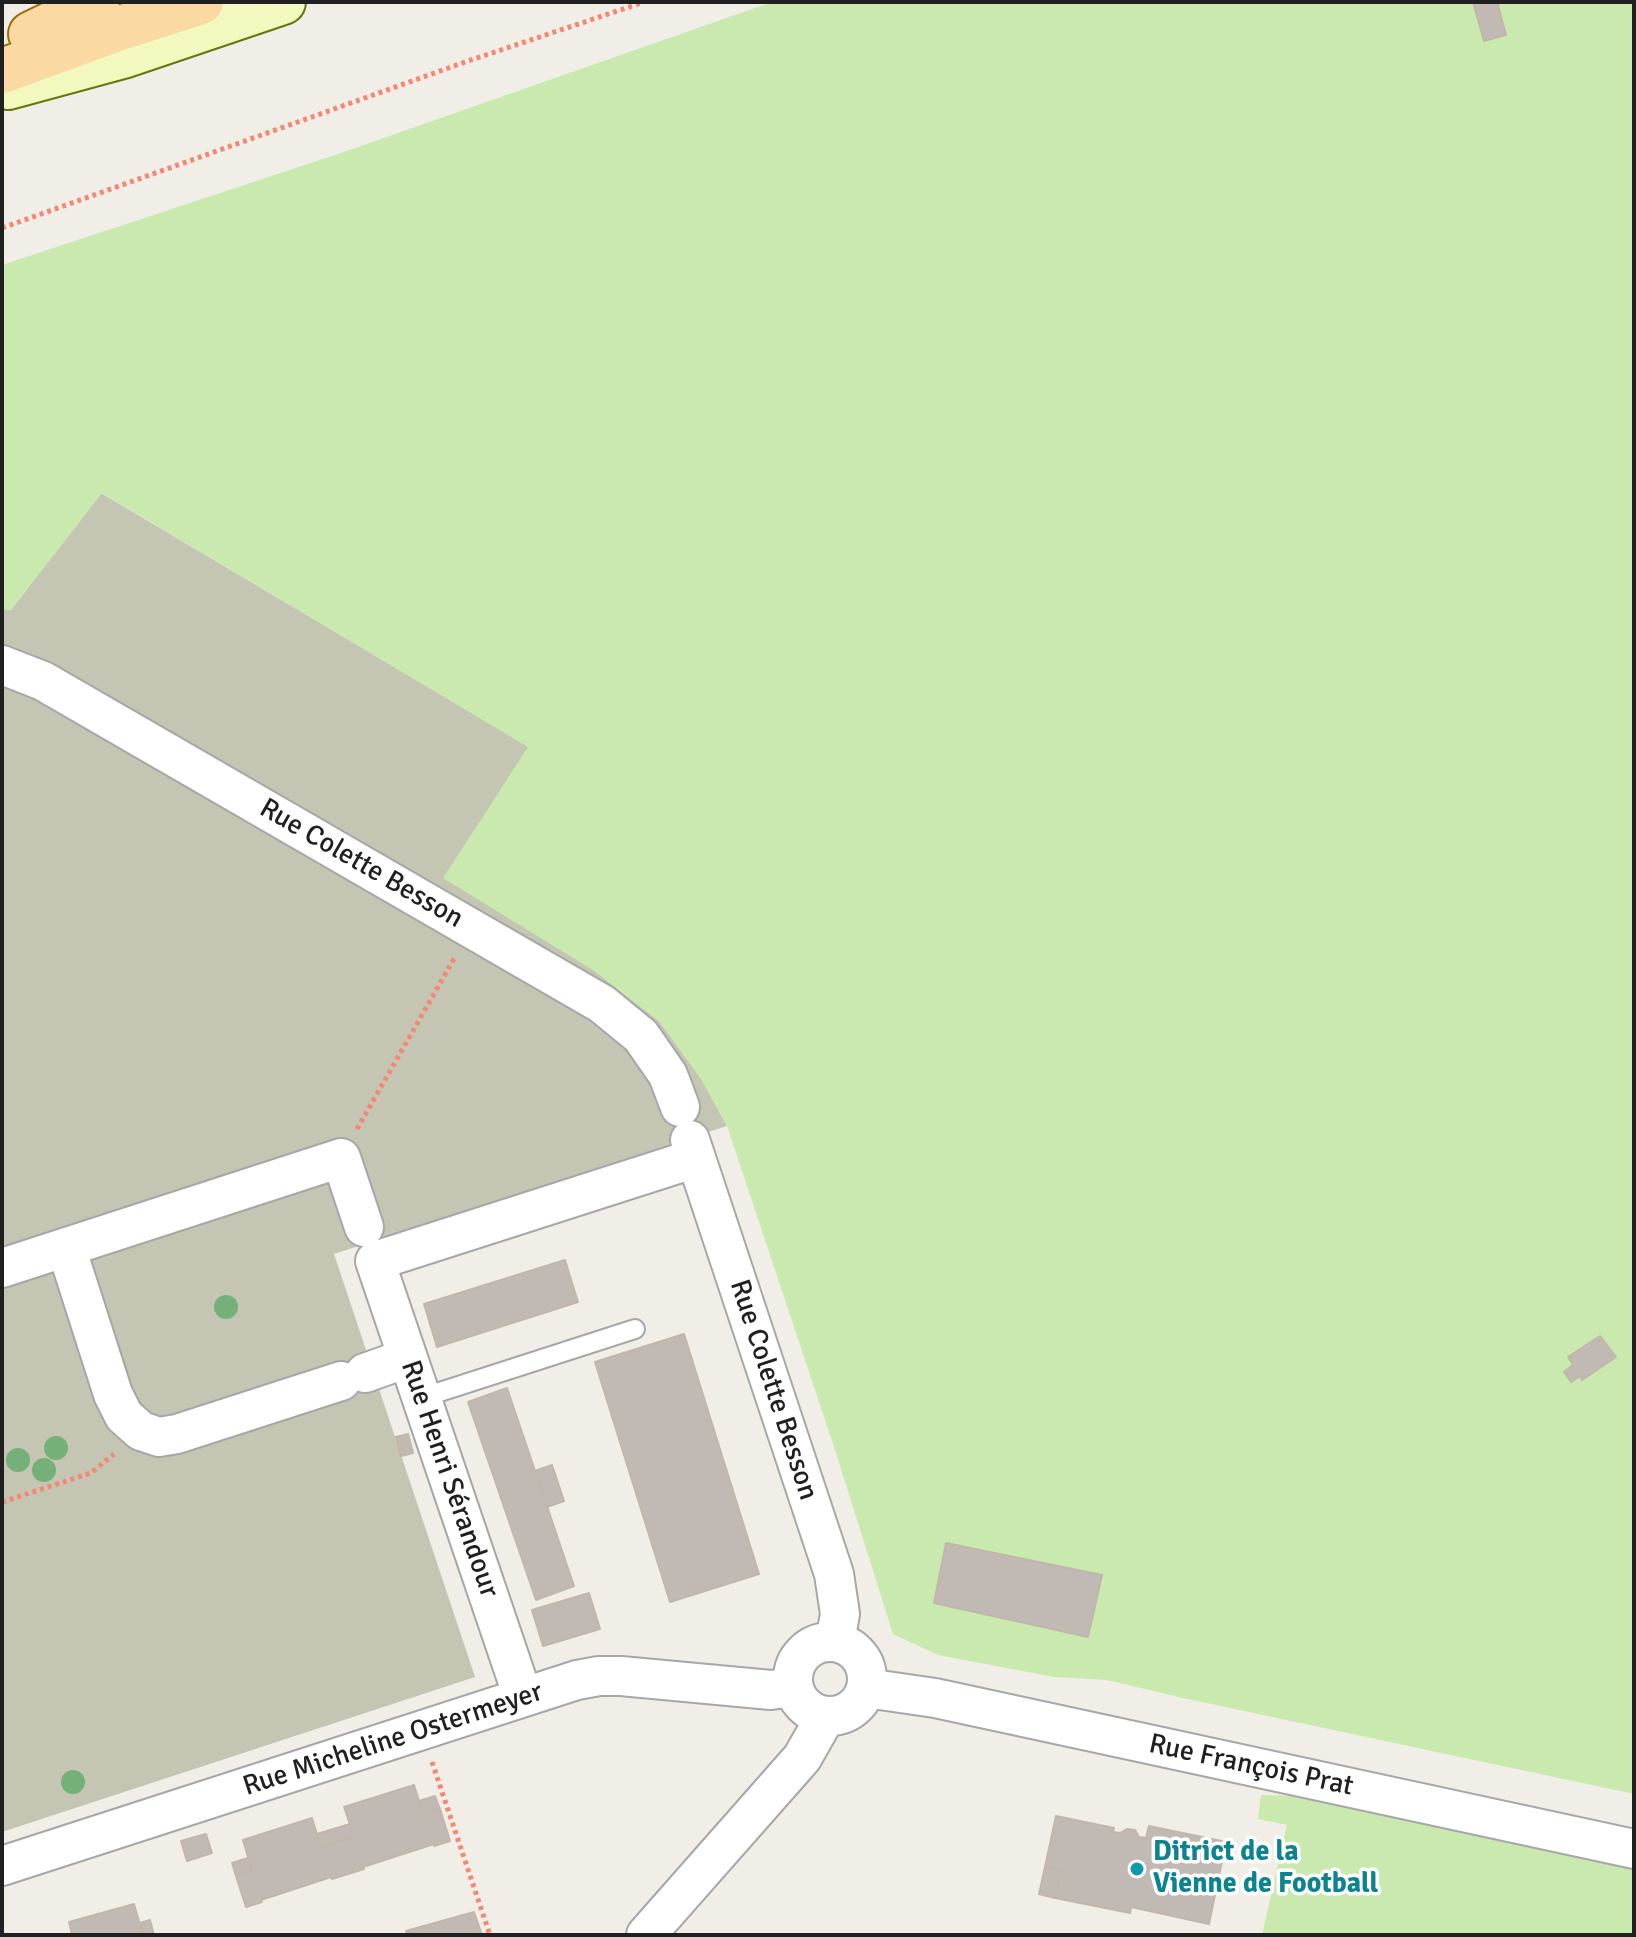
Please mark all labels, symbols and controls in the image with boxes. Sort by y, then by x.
street label: Rue Colette Besson [253,792,469,936]
street label: Rue Colette Besson [722,1276,824,1504]
street label: Rue Henri Sérandour [393,1356,505,1602]
street label: Rue Micheline Ostermeyer [239,1676,547,1804]
street label: Rue François Prat [1146,1728,1356,1804]
place label: Ditrict de la Vienne de Football [1153,1836,1378,1902]
marker: Ditrict de la Vienne de Football [1128,1860,1146,1878]

